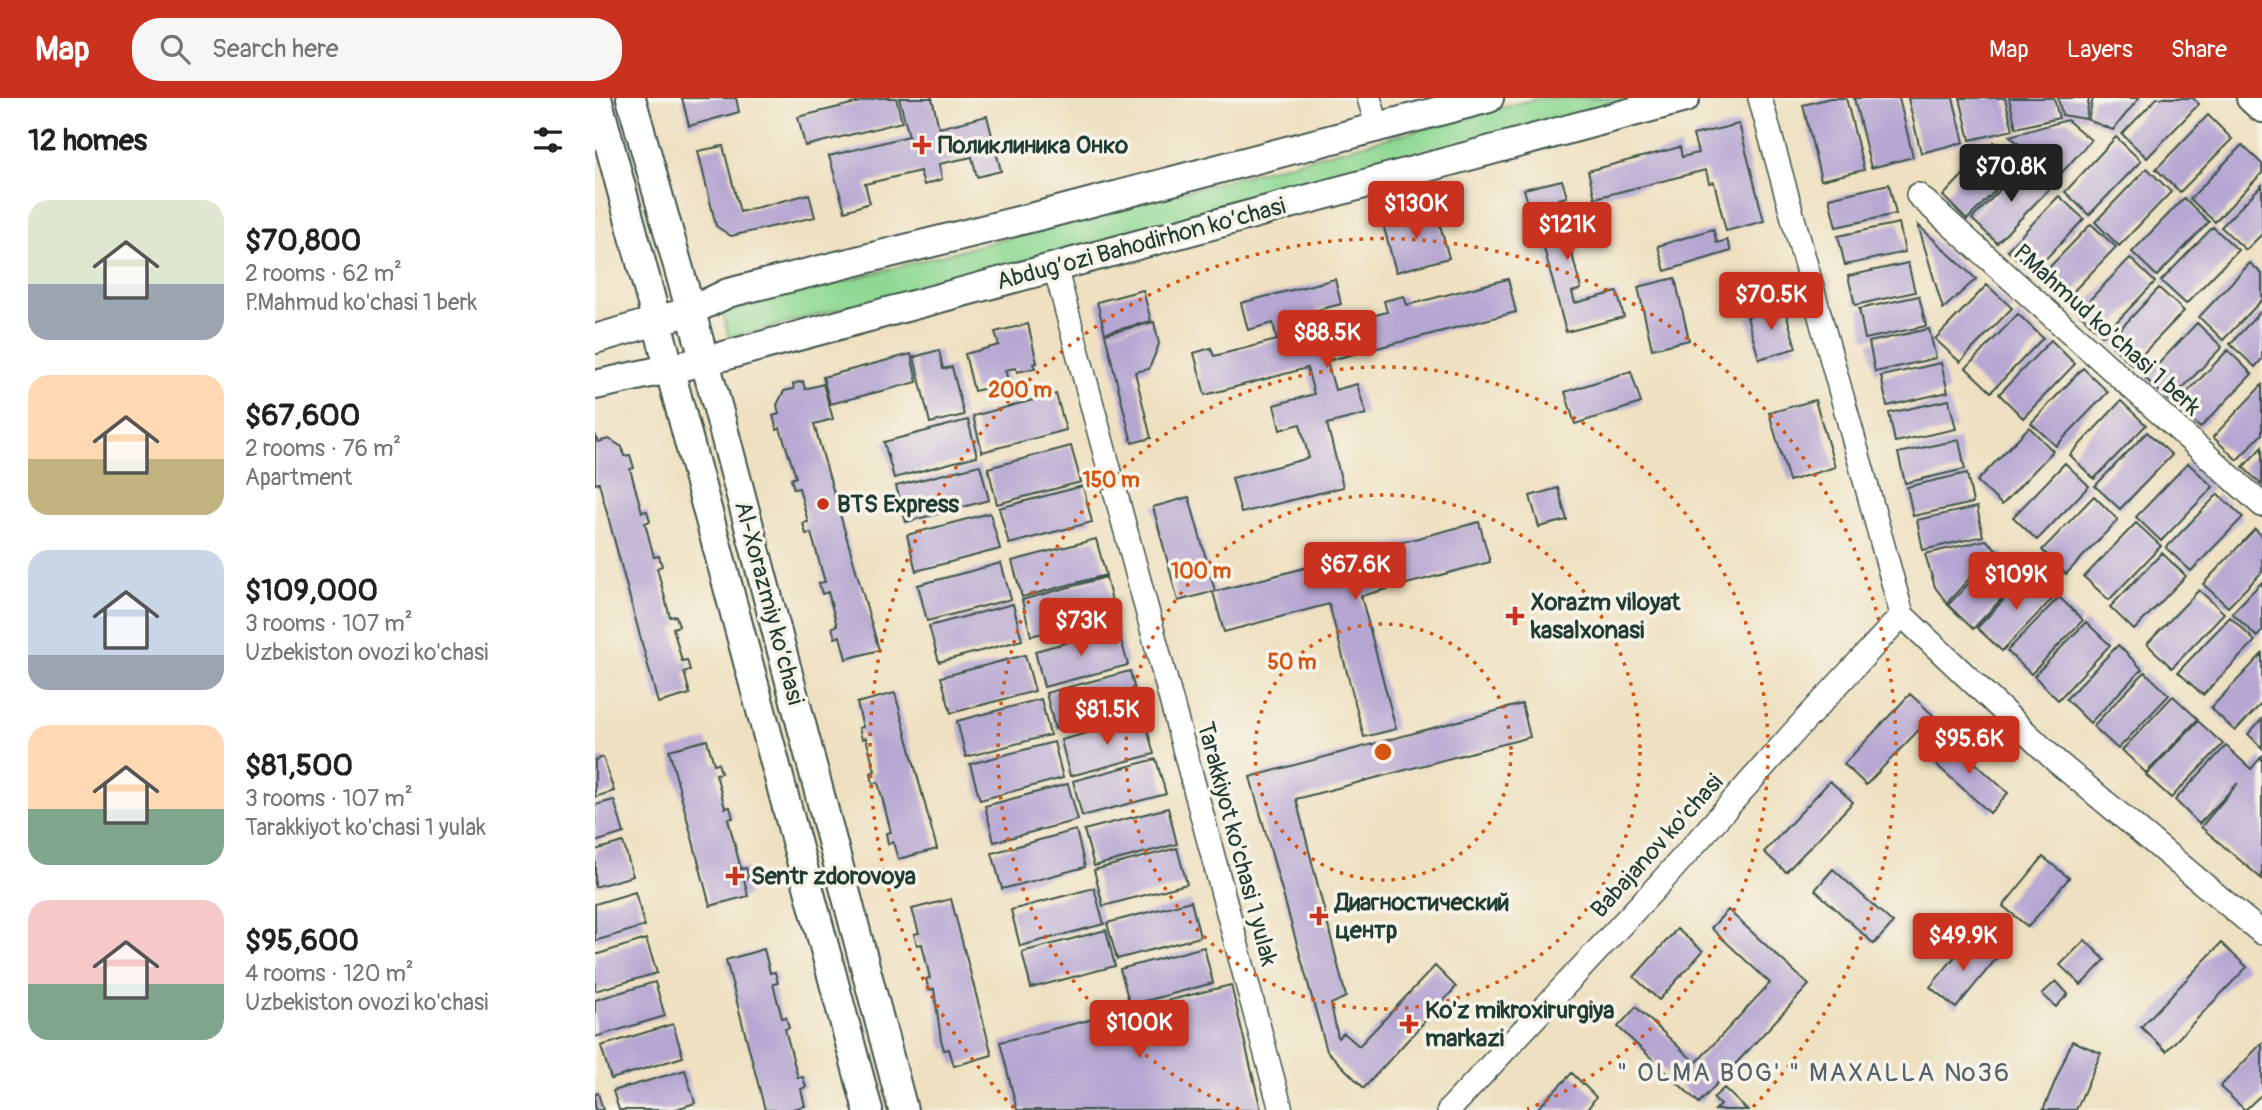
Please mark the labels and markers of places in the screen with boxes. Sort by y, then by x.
place label: Поликлиника Онко [938,131,1128,160]
marker: Поликлиника Онко [912,135,932,155]
pin: $70.8K [1954,144,2068,204]
pin: $130K [1367,181,1465,241]
pin: $121K [1518,202,1616,262]
pin: $70.5K [1714,272,1828,332]
pin: $88.5K [1270,310,1384,370]
place label: BTS Express [837,490,959,519]
marker: BTS Express [815,496,831,512]
pin: $67.6K [1298,542,1412,602]
pin: $109K [1967,552,2065,612]
place label: Xorazm viloyat kasalxonasi [1530,588,1682,645]
pin: $73K [1040,598,1122,658]
marker: Xorazm viloyat kasalxonasi [1505,606,1525,626]
pin: $81.5K [1050,688,1164,747]
pin: $95.6K [1912,716,2026,776]
centre of rings [1371,740,1395,764]
place label: Sentr zdorovoya [751,862,916,891]
marker: Sentr zdorovoya [725,866,745,886]
place label: Диагностический центр [1333,888,1509,945]
marker: Диагностический центр [1309,906,1329,926]
pin: $49.9K [1906,914,2020,973]
place label: Ko'z mikroxirurgiya markazi [1425,996,1614,1053]
pin: $100K [1090,1000,1188,1060]
marker: Ko'z mikroxirurgiya markazi [1399,1014,1419,1034]

